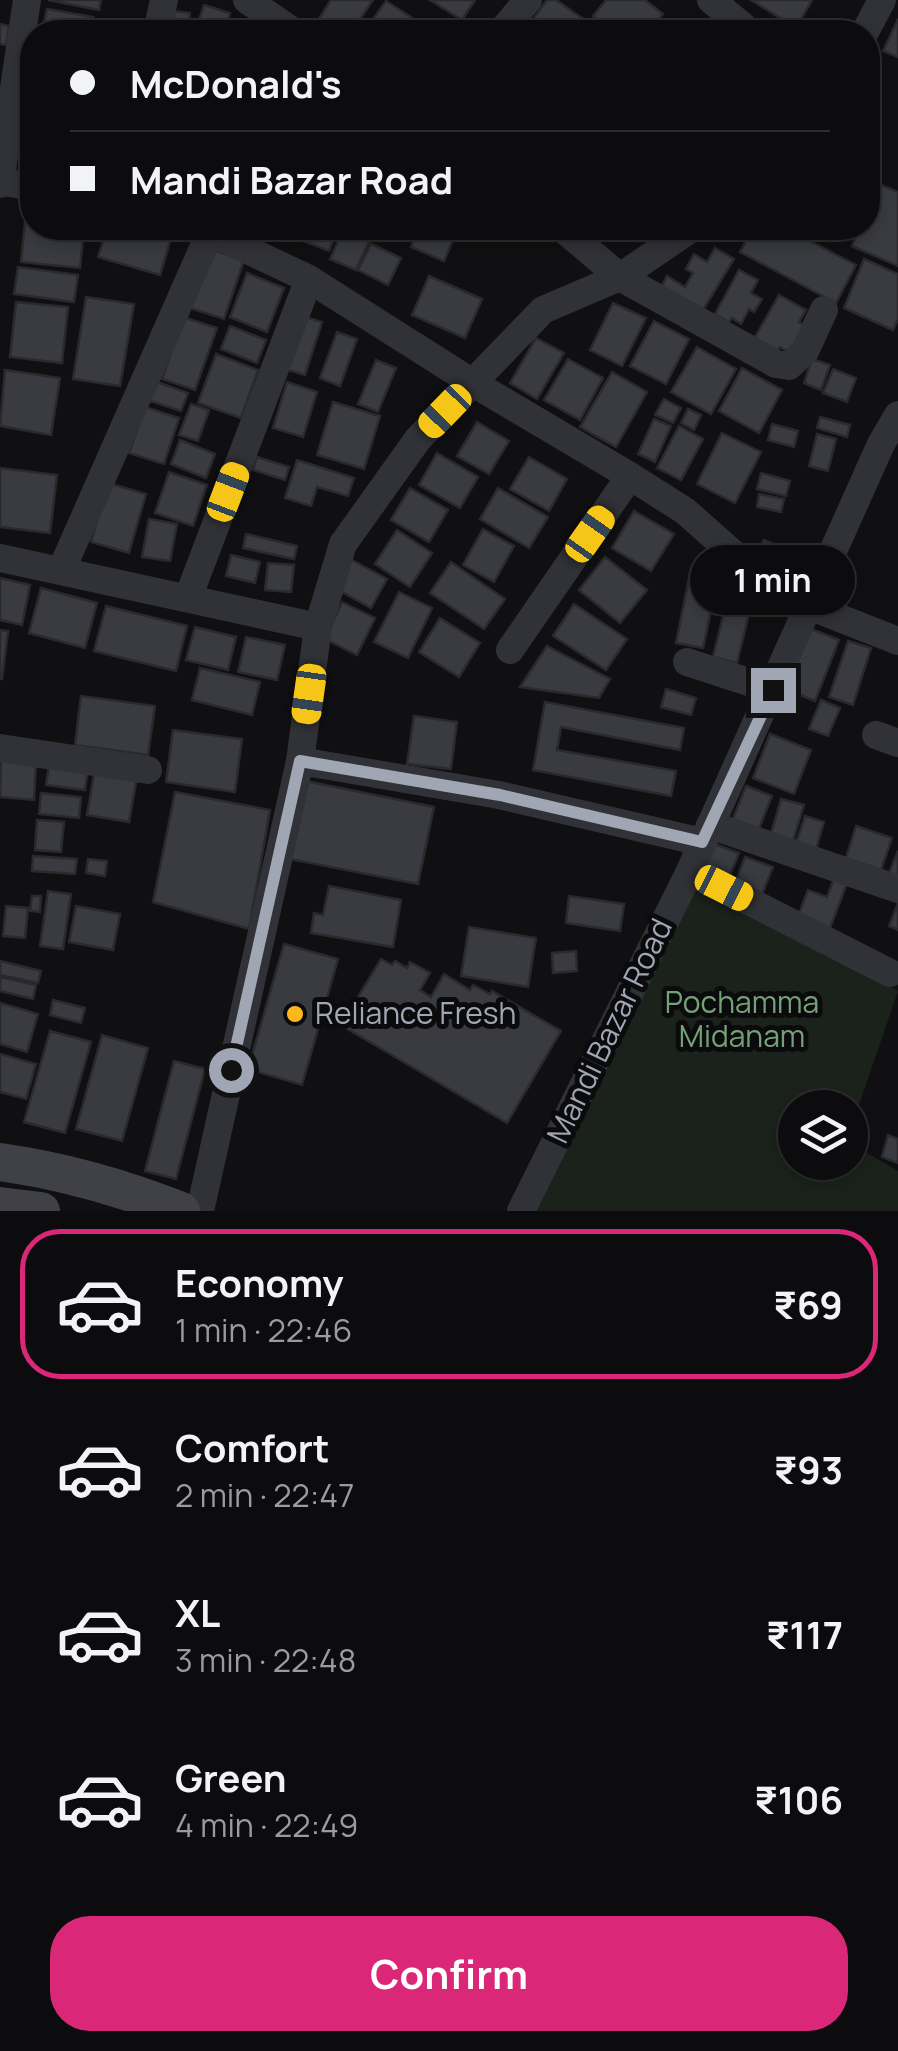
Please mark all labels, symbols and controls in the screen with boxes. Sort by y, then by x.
text: McDonald's [130,57,342,109]
text: Mandi Bazar Road [130,153,453,205]
car [413,379,477,443]
car [203,459,253,525]
car [561,501,619,567]
callout: 1 min [690,545,856,615]
text: 1 min [733,558,812,602]
car [290,662,328,726]
route end [751,668,796,713]
car [690,861,758,915]
street label: Mandi Bazar Road [537,911,681,1149]
park label: Pochamma Midanam [665,981,819,1056]
place label: Reliance Fresh [315,992,516,1033]
marker: Reliance Fresh [284,1003,306,1025]
route start [209,1048,254,1093]
map controls [778,1090,868,1180]
button: layers [778,1090,868,1180]
text: Economy [175,1256,344,1308]
icon: car [55,1259,145,1349]
text: ₹69 [773,1278,843,1330]
text: 1 min · 22:46 [175,1308,352,1352]
text: Comfort [175,1421,329,1473]
icon: car [55,1424,145,1514]
text: ₹93 [774,1443,843,1495]
text: 2 min · 22:47 [175,1473,354,1517]
text: XL [175,1586,220,1638]
icon: car [55,1589,145,1679]
text: ₹117 [766,1608,843,1660]
text: 3 min · 22:48 [175,1638,356,1682]
text: Green [175,1751,287,1803]
icon: car [55,1754,145,1844]
text: ₹106 [754,1773,843,1825]
text: 4 min · 22:49 [175,1803,358,1847]
button: Confirm [50,1916,848,2031]

